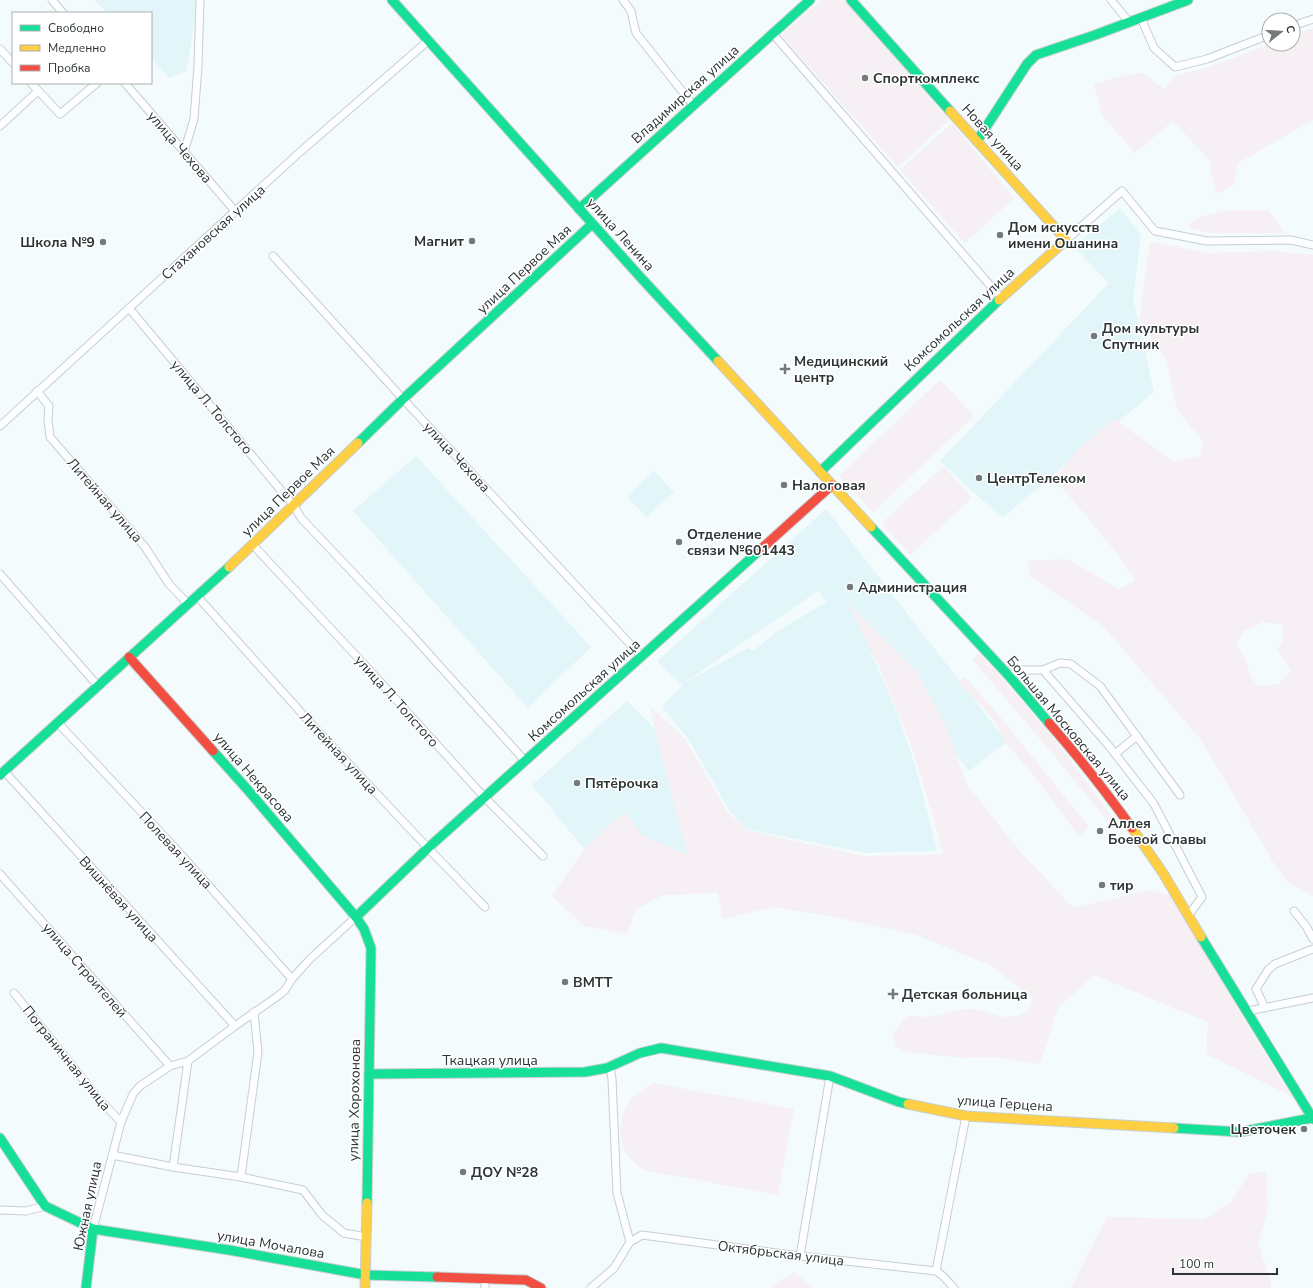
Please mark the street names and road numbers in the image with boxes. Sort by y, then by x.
street label: Владимирская улица [627,41,743,148]
street label: Новая улица [957,100,1028,175]
street label: улица Чехова [143,107,216,188]
street label: Стахановская улица [157,181,269,284]
street label: улица Ленина [583,194,659,275]
street label: улица Первое Мая [473,220,576,318]
street label: Комсомольская улица [900,263,1019,376]
street label: улица Л. Толстого [166,356,257,459]
street label: улица Чехова [419,418,494,497]
street label: улица Первое Мая [238,442,339,541]
street label: Литейная улица [63,454,147,547]
street label: Комсомольская улица [524,635,645,746]
street label: улица Л. Толстого [350,651,443,751]
street label: Большая Московская улица [1002,652,1135,805]
street label: Литейная улица [295,708,382,799]
street label: улица Некрасова [209,728,298,827]
street label: Полевая улица [135,808,216,893]
street label: Вишнёвая улица [75,852,163,947]
street label: улица Строителей [38,919,131,1022]
street label: Пограничная улица [18,1002,115,1115]
street label: улица Хорохонова [344,1039,365,1161]
street label: Ткацкая улица [442,1051,538,1070]
street label: улица Герцена [956,1091,1054,1116]
street label: Южная улица [69,1160,106,1253]
street label: улица Мочалова [216,1226,326,1263]
street label: Октябрьская улица [717,1236,845,1271]

